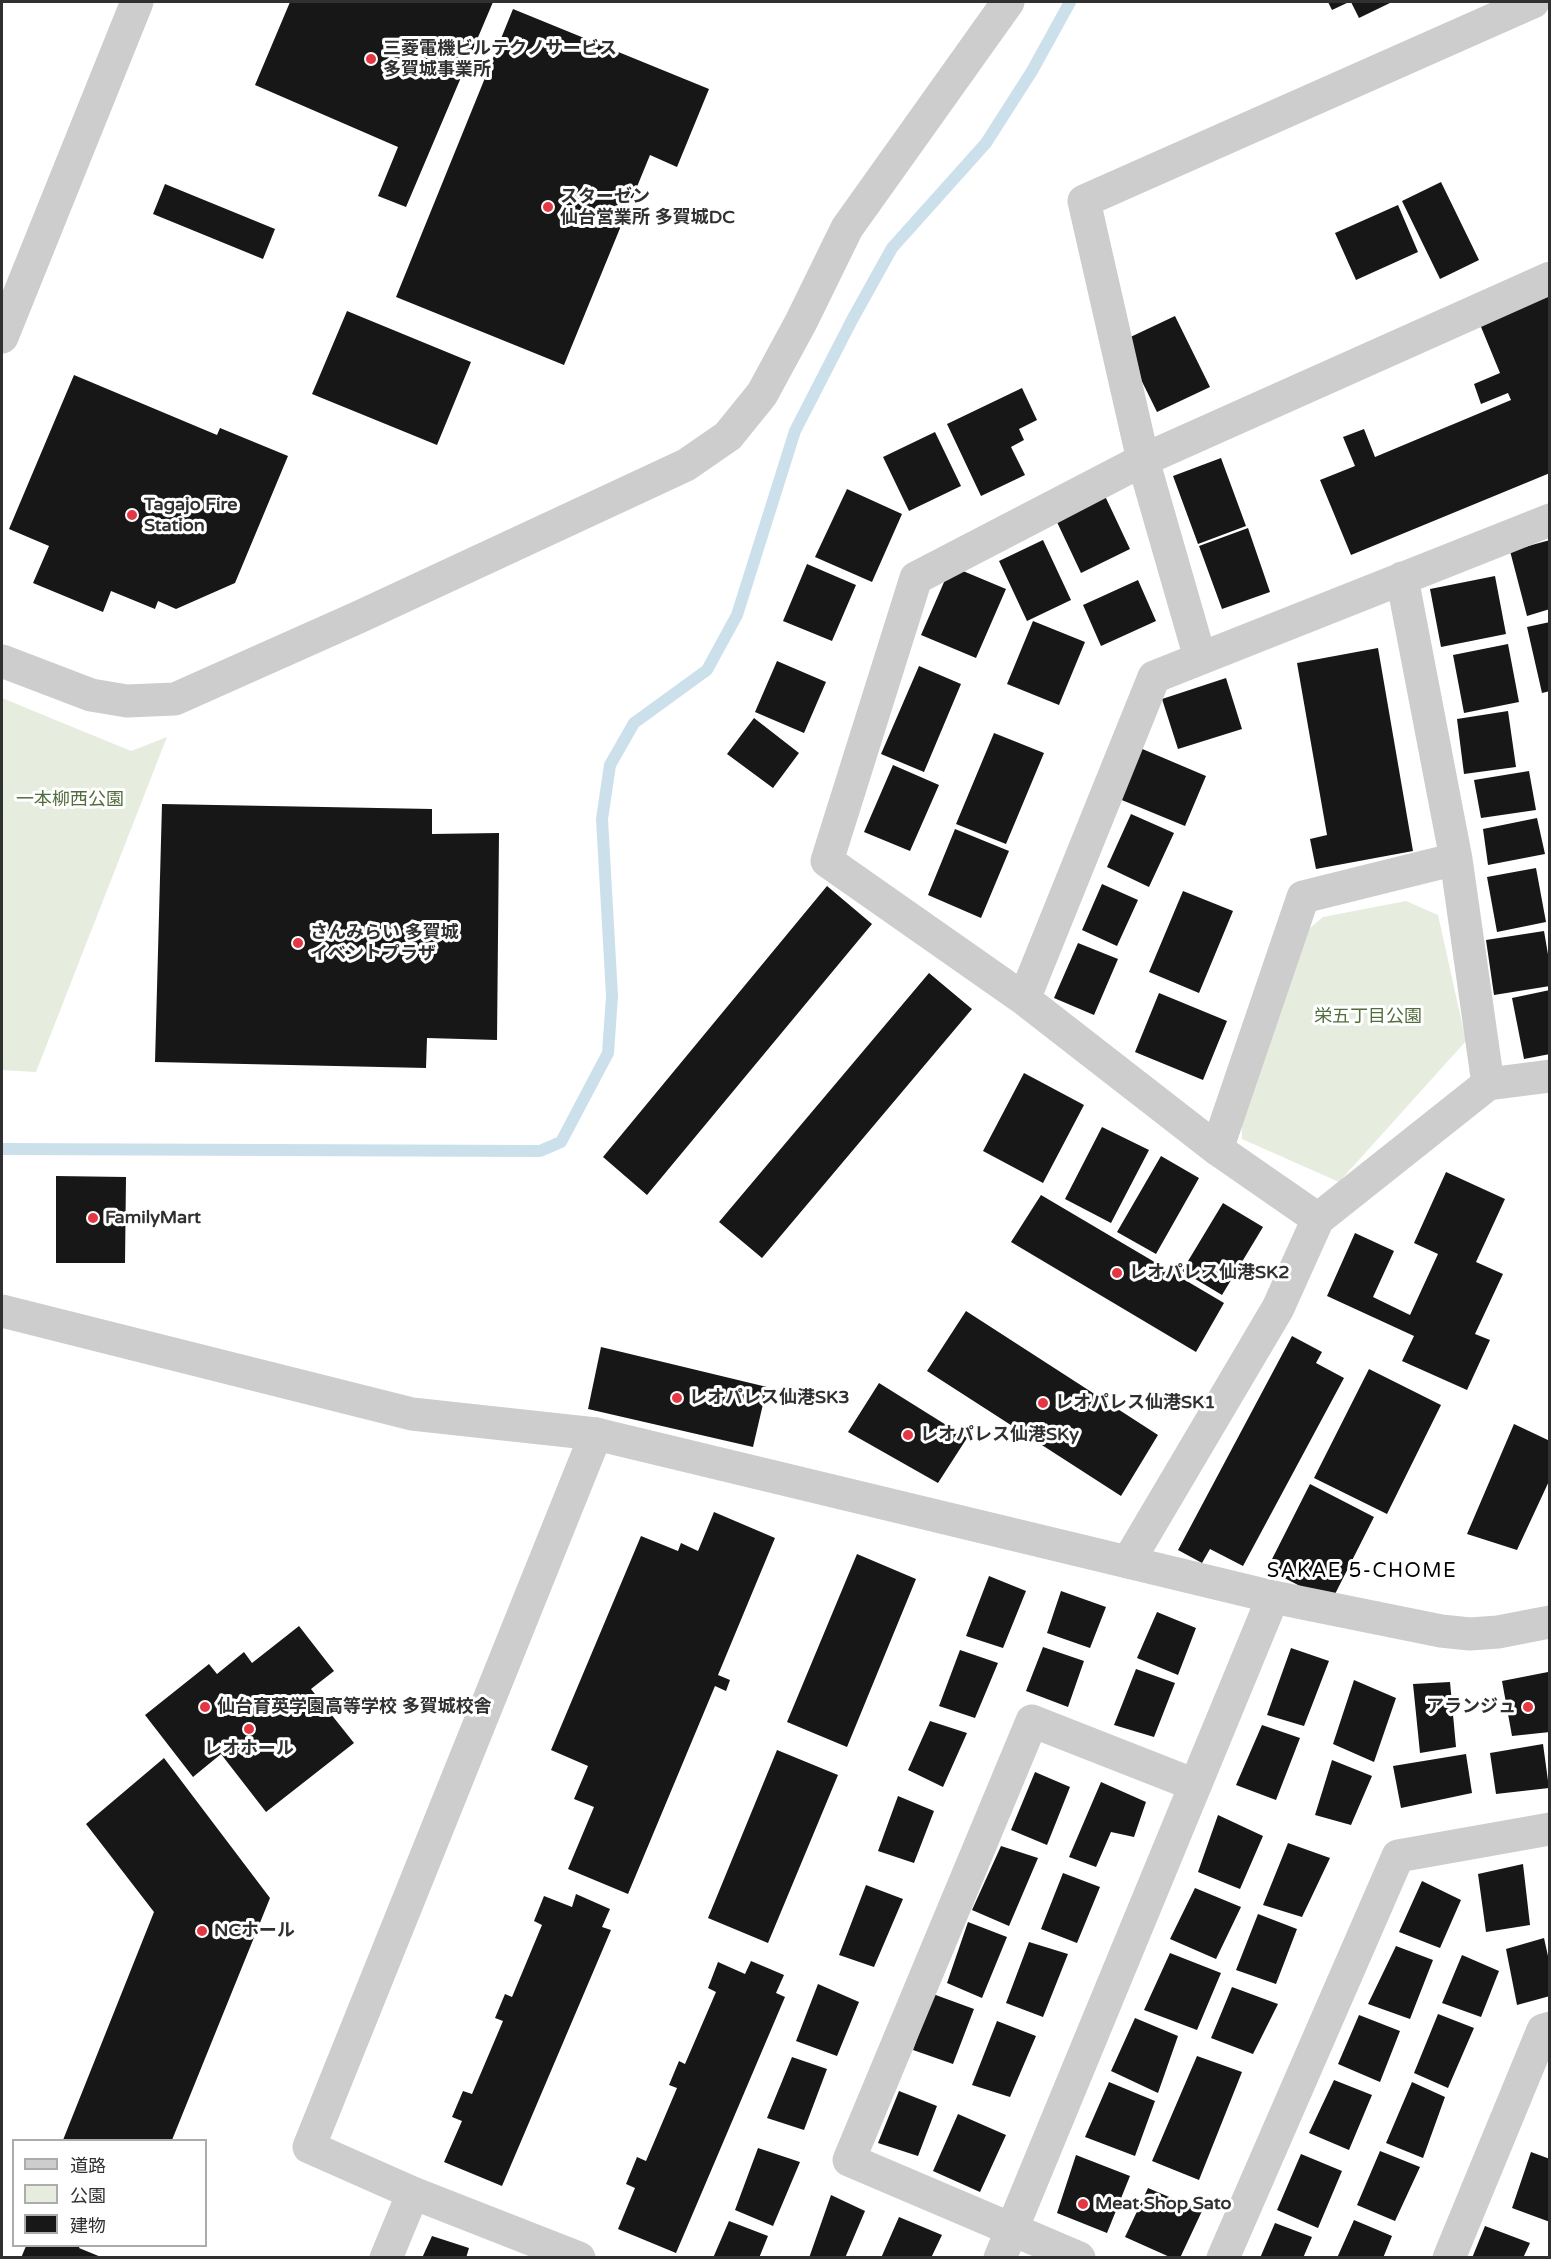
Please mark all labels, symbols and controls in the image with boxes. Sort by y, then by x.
place label: 三菱電機ビルテクノサービス 多賀城事業所 [383,38,617,80]
marker: 三菱電機ビルテクノサービス 多賀城事業所 [364,52,378,66]
place label: スターゼン 仙台営業所 多賀城DC [560,186,735,228]
marker: スターゼン 仙台営業所 多賀城DC [541,200,555,214]
place label: Tagajo Fire Station [144,494,237,536]
marker: Tagajo Fire Station [125,508,139,522]
park label: 一本柳西公園 [16,789,124,811]
place label: さんみらい 多賀城 イベントプラザ [310,922,459,964]
marker: さんみらい 多賀城 イベントプラザ [291,936,305,950]
park label: 栄五丁目公園 [1314,1006,1422,1028]
place label: FamilyMart [105,1207,201,1229]
marker: FamilyMart [86,1211,100,1225]
place label: レオパレス仙港SK2 [1129,1262,1289,1284]
marker: レオパレス仙港SK2 [1110,1266,1124,1280]
place label: レオパレス仙港SK3 [689,1387,849,1409]
marker: レオパレス仙港SK3 [670,1391,684,1405]
place label: レオパレス仙港SK1 [1055,1392,1215,1414]
marker: レオパレス仙港SK1 [1036,1396,1050,1410]
place label: レオパレス仙港SKy [920,1424,1079,1446]
marker: レオパレス仙港SKy [901,1428,915,1442]
district label: SAKAE 5-CHOME [1267,1560,1457,1584]
place label: 仙台育英学園高等学校 多賀城校舎 [217,1696,492,1718]
place label: アランジュ [1426,1696,1516,1718]
marker: 仙台育英学園高等学校 多賀城校舎 [198,1700,212,1714]
marker: アランジュ [1521,1700,1535,1714]
marker: レオホール [242,1722,256,1736]
place label: レオホール [204,1738,294,1760]
place label: NCホール [214,1920,295,1942]
marker: NCホール [195,1924,209,1938]
legend [12,2139,207,2247]
text: 道路 [70,2155,106,2177]
text: 公園 [70,2185,106,2207]
place label: Meat Shop Sato [1095,2193,1231,2215]
marker: Meat Shop Sato [1076,2197,1090,2211]
text: 建物 [70,2215,106,2237]

